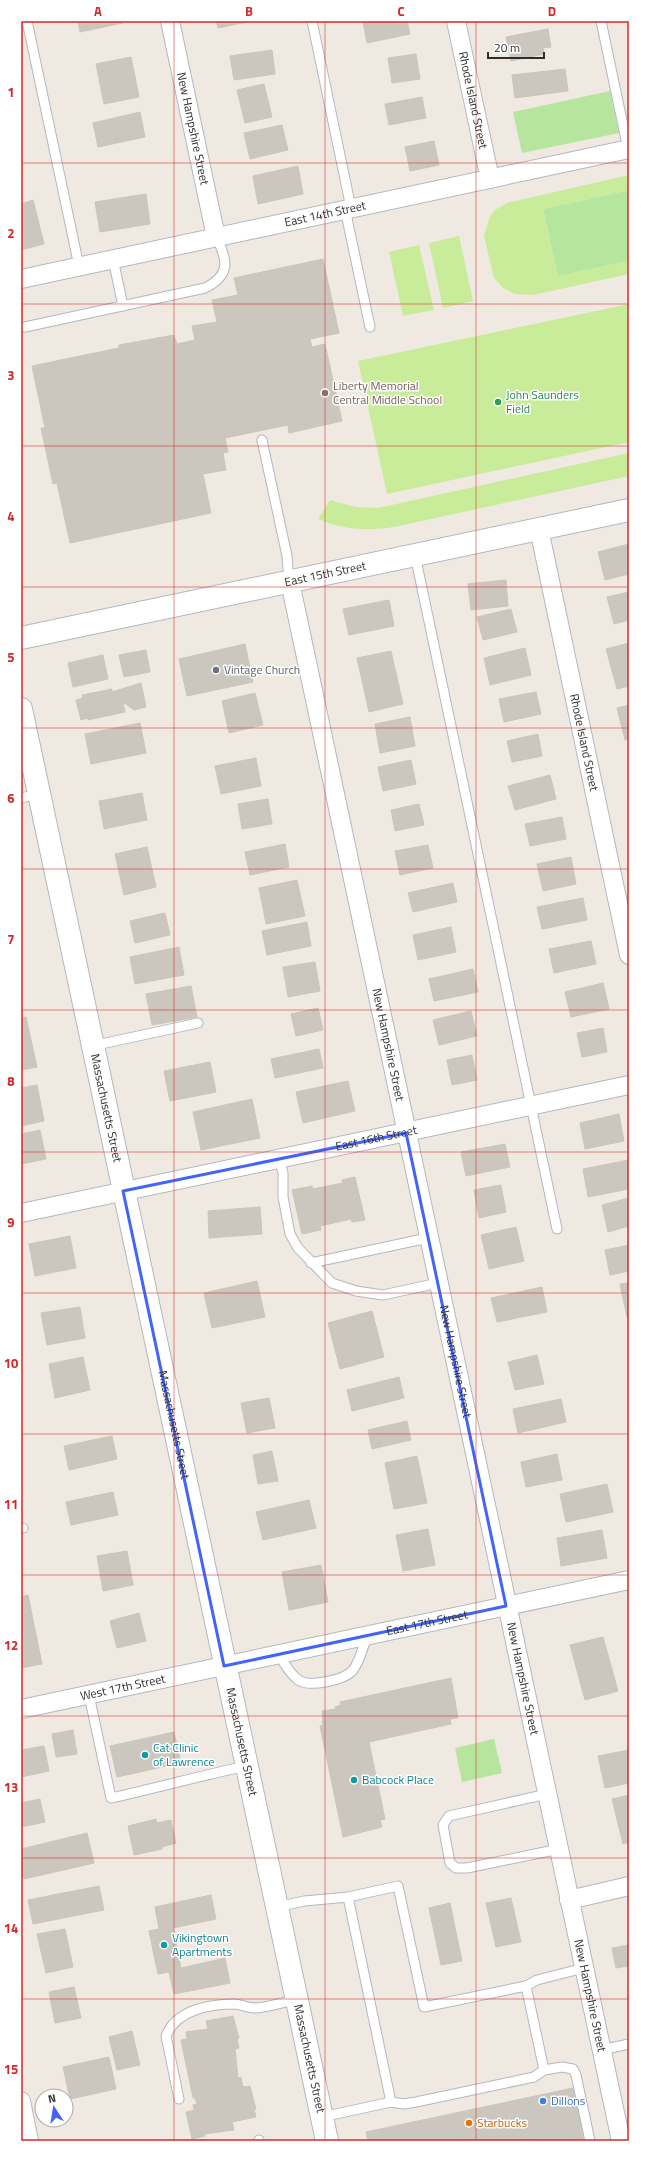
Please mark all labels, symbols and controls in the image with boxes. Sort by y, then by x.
text: A [94,1,102,21]
text: B [245,1,253,21]
text: C [397,1,405,21]
text: D [548,1,556,21]
scale bar [488,34,544,60]
text: 20 m [494,38,520,57]
street label: Rhode Island Street [454,50,493,151]
street label: New Hampshire Street [172,70,215,187]
text: 1 [7,82,15,102]
street label: East 14th Street [283,195,368,231]
text: 2 [7,223,15,243]
text: 3 [7,365,15,385]
place label: Liberty Memorial Central Middle School [333,376,442,409]
place label: John Saunders Field [506,385,579,418]
marker: Liberty Memorial Central Middle School [320,388,330,398]
marker: John Saunders Field [493,397,503,407]
text: 4 [7,506,15,526]
street label: East 15th Street [283,555,368,591]
text: 5 [7,647,15,667]
place label: Vintage Church [224,660,300,679]
marker: Vintage Church [211,665,221,675]
street label: Rhode Island Street [565,692,604,793]
text: 6 [7,788,15,808]
text: 7 [7,929,15,949]
street label: New Hampshire Street [368,986,410,1103]
street label: Massachusetts Street [86,1052,128,1165]
text: 8 [7,1071,15,1091]
street label: East 16th Street [334,1120,419,1156]
text: 9 [7,1212,15,1232]
street label: New Hampshire Street [435,1303,477,1420]
text: 10 [4,1353,18,1373]
street label: Massachusetts Street [154,1369,195,1482]
text: 11 [4,1494,18,1514]
street label: East 17th Street [384,1604,470,1640]
street label: New Hampshire Street [502,1620,545,1737]
text: 12 [4,1635,18,1655]
street label: West 17th Street [78,1668,168,1705]
street label: Massachusetts Street [221,1685,263,1798]
place label: Cat Clinic of Lawrence [153,1738,215,1771]
marker: Cat Clinic of Lawrence [140,1750,150,1760]
place label: Babcock Place [362,1770,434,1789]
marker: Babcock Place [349,1775,359,1785]
text: 13 [4,1777,18,1797]
text: 14 [4,1918,18,1938]
place label: Vikingtown Apartments [172,1928,233,1961]
street label: New Hampshire Street [569,1937,612,2054]
marker: Vikingtown Apartments [159,1940,169,1950]
street label: Massachusetts Street [289,2002,331,2115]
text: 15 [4,2059,18,2079]
north arrow [34,2088,74,2128]
text: N [47,2090,57,2107]
place label: Dillons [551,2091,586,2110]
marker: Dillons [538,2096,548,2106]
place label: Starbucks [477,2113,527,2132]
marker: Starbucks [464,2118,474,2128]

